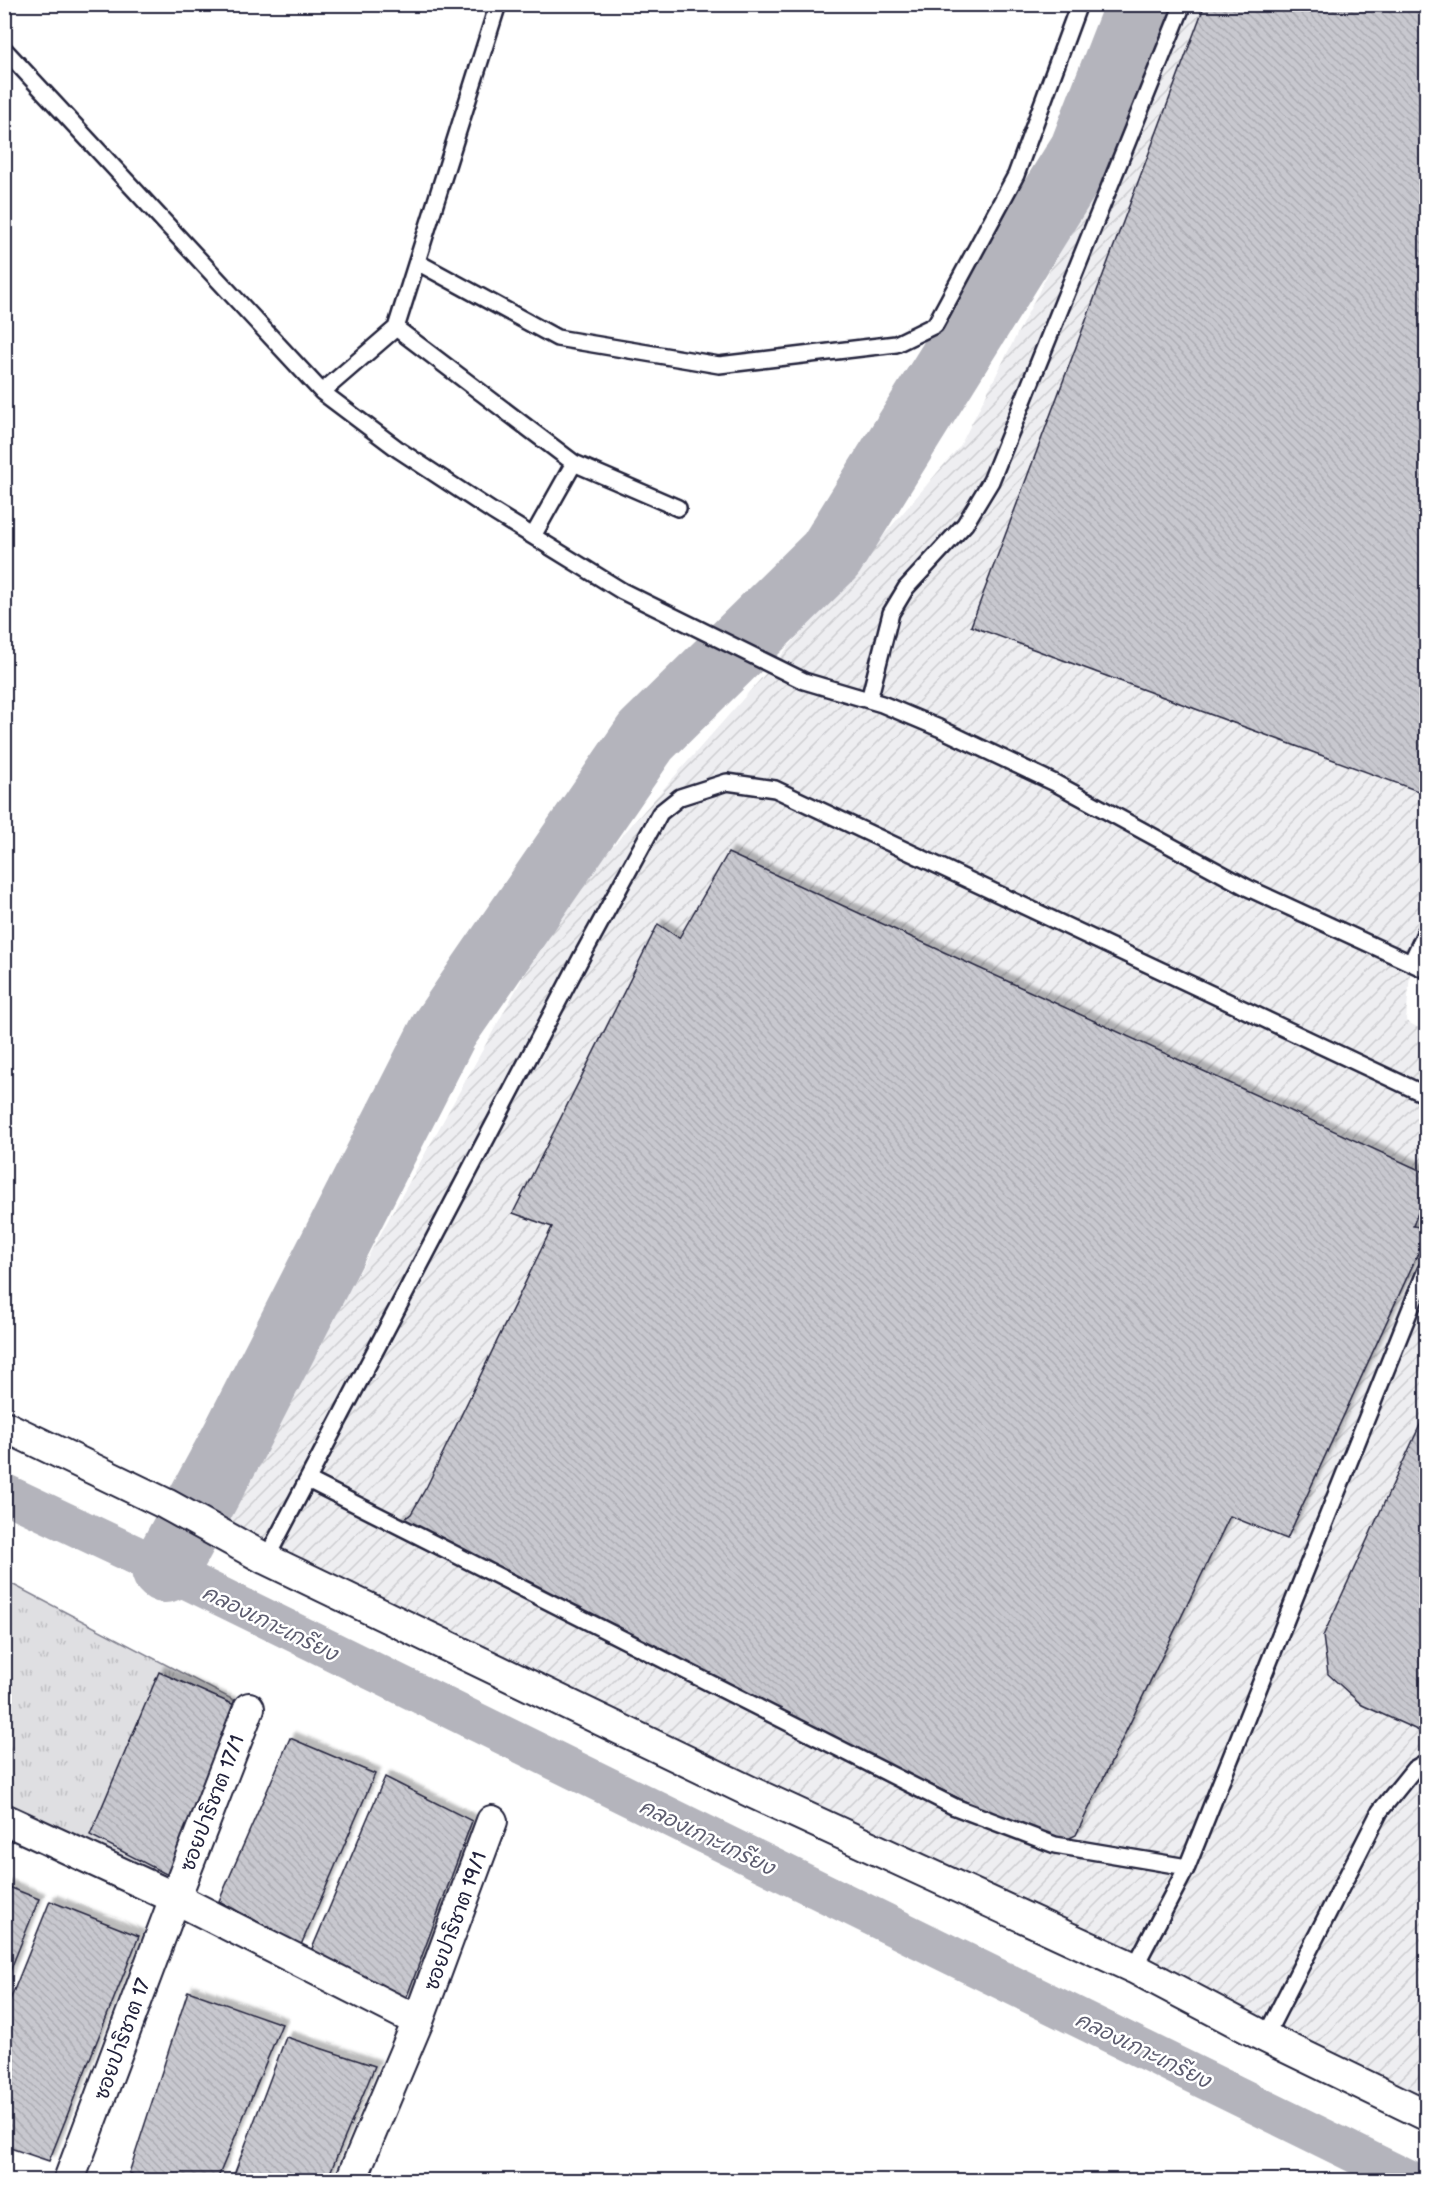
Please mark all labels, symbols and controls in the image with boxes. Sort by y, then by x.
water label: คลองเกาะเกรียง [198,1579,343,1668]
street label: ซอยปาริชาต 17/1 [175,1731,250,1875]
water label: คลองเกาะเกรียง [635,1793,780,1882]
street label: ซอยปาริชาต 19/1 [419,1848,492,1994]
street label: ซอยปาริชาต 17 [89,1975,156,2103]
water label: คลองเกาะเกรียง [1071,2006,1216,2095]

